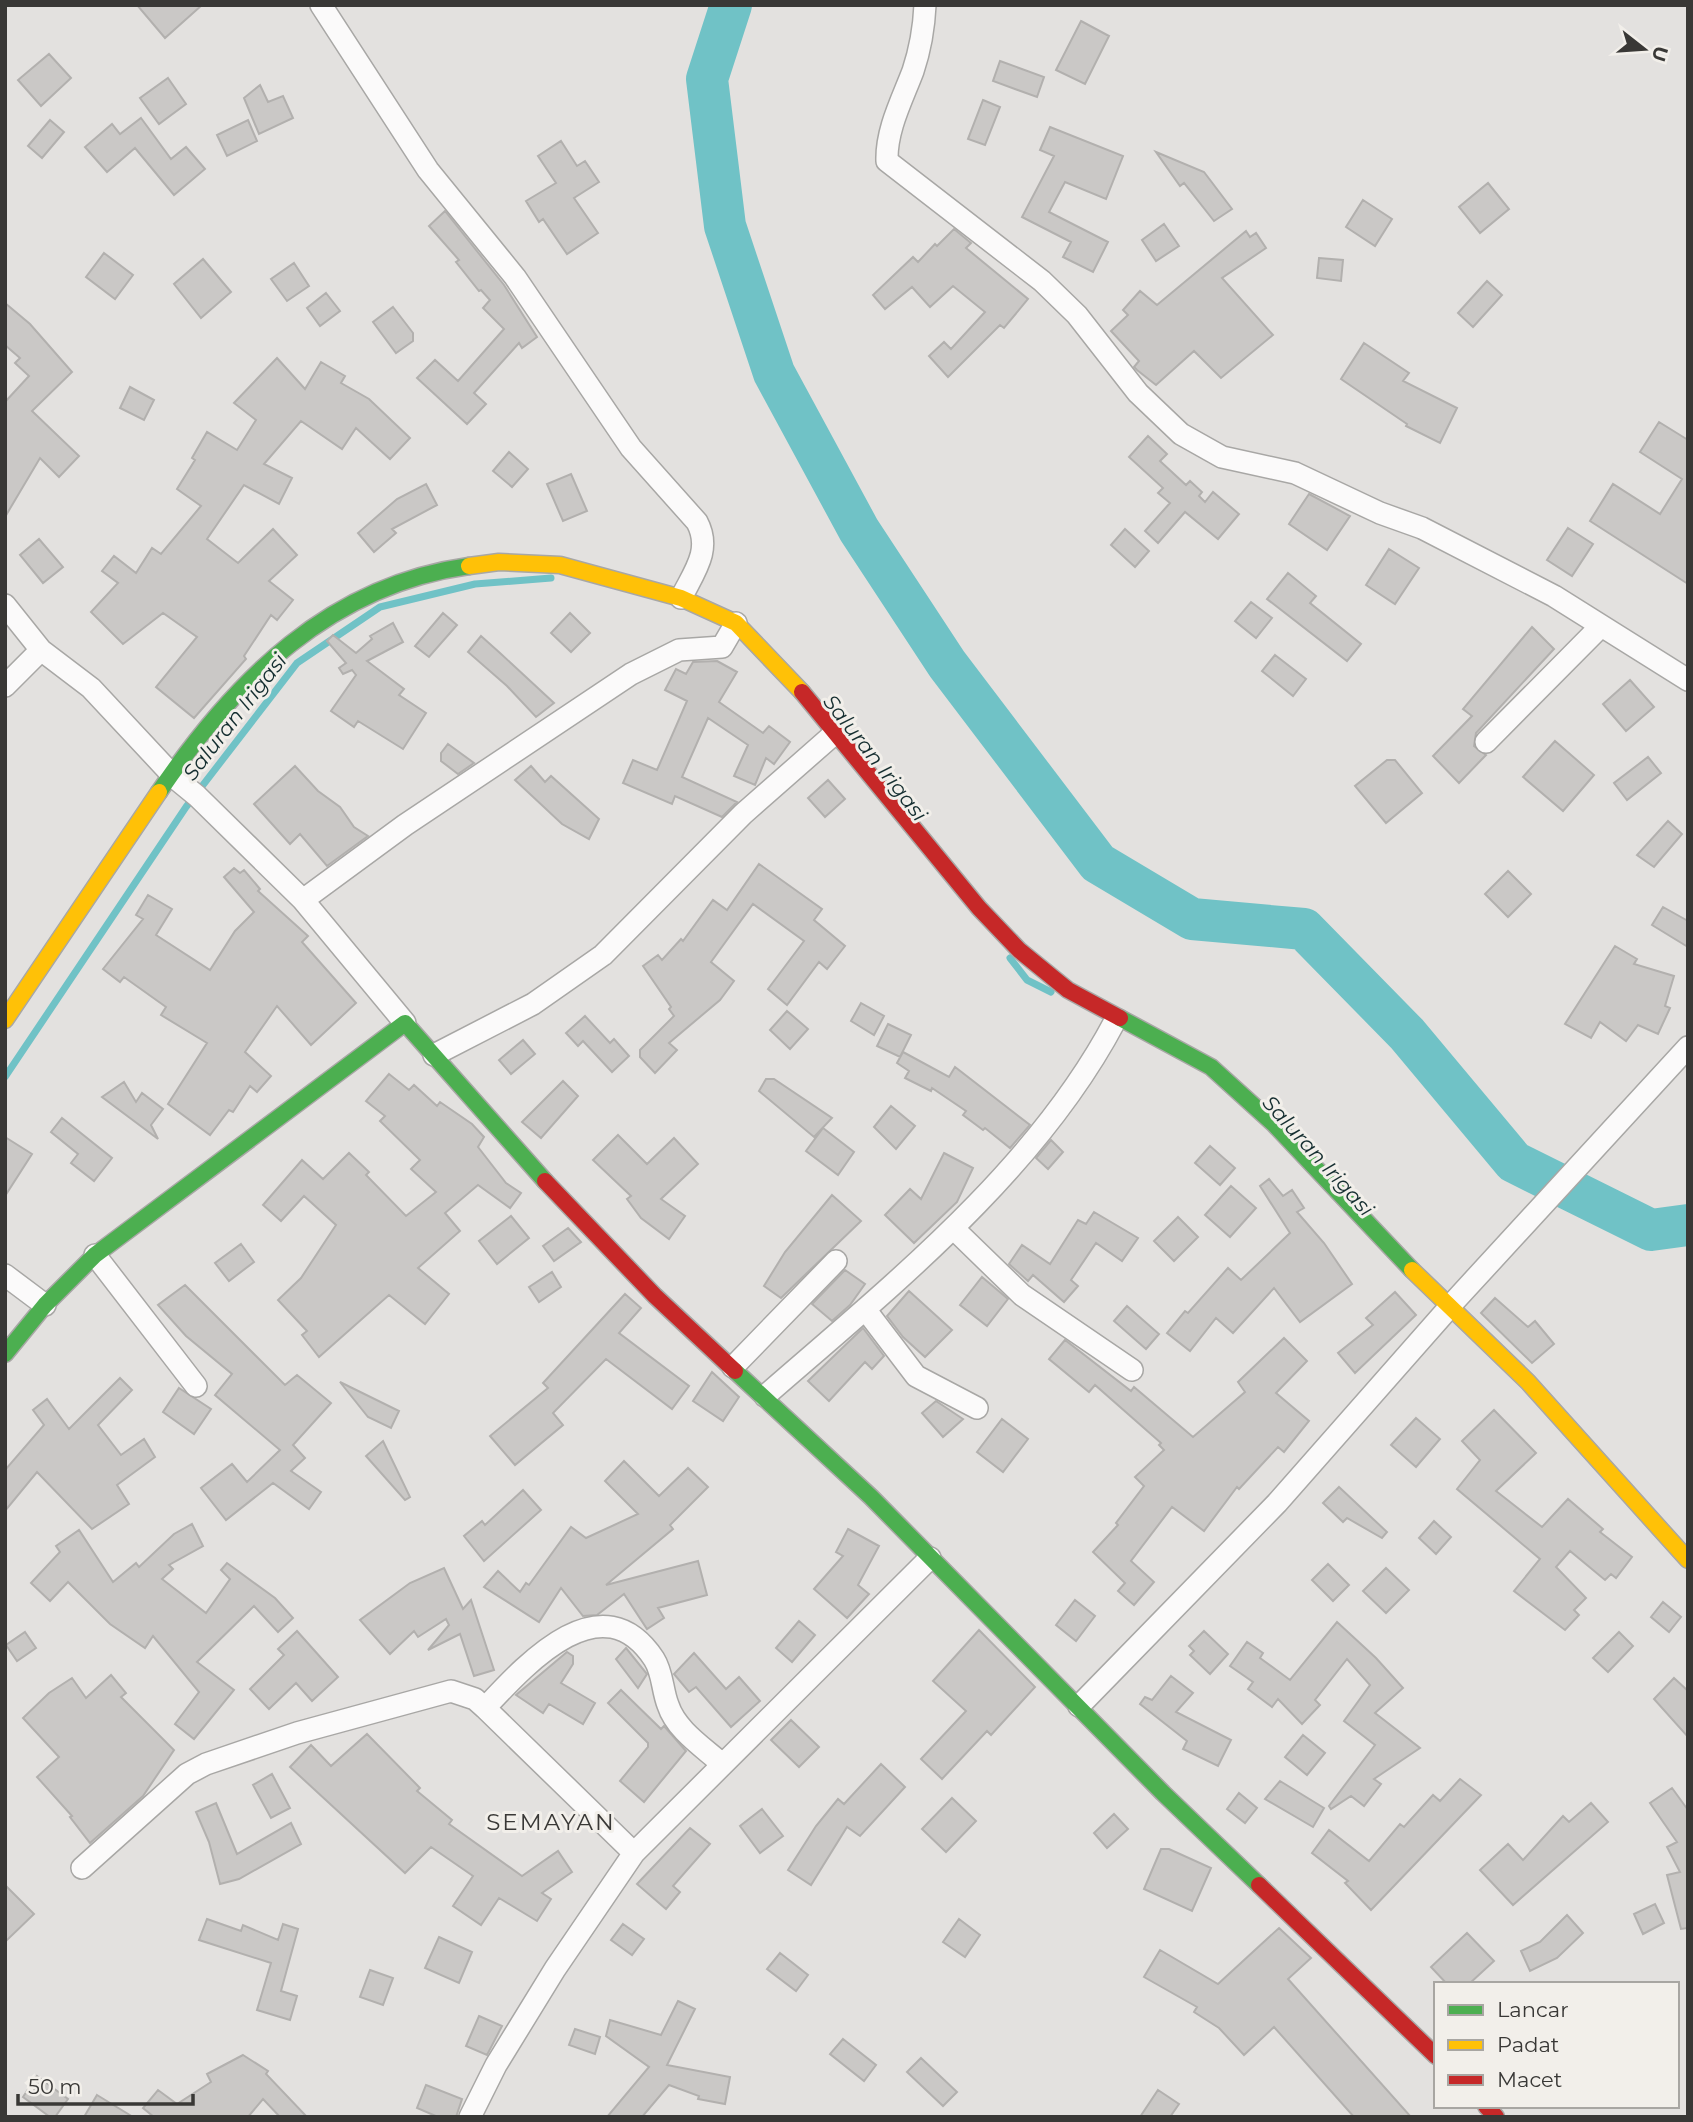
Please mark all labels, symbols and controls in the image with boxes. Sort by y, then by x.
north arrow [1609,14,1679,84]
text: U [1647,43,1673,64]
water label: Saluran Irigasi [177,648,292,785]
water label: Saluran Irigasi [818,689,933,826]
water label: Saluran Irigasi [1258,1090,1379,1221]
district label: SEMAYAN [486,1808,616,1836]
legend [1434,1982,1679,2108]
text: Lancar [1497,1997,1569,2022]
text: Padat [1497,2032,1559,2057]
scale bar [18,2062,192,2106]
text: Macet [1497,2067,1562,2092]
text: 50 m [28,2074,82,2099]

